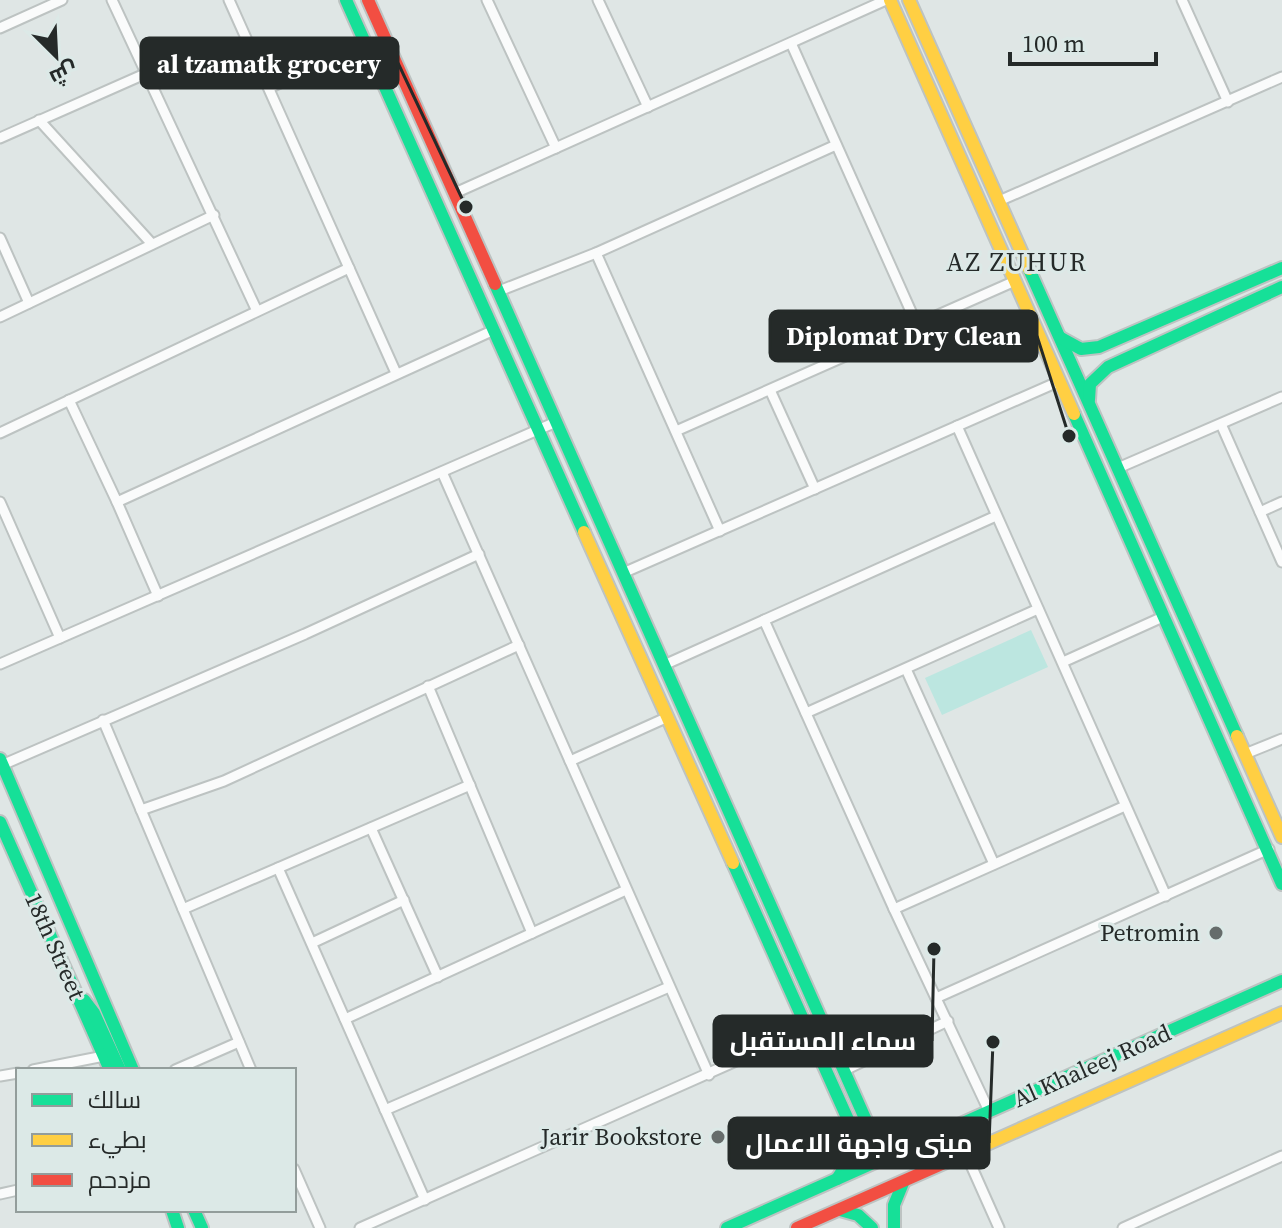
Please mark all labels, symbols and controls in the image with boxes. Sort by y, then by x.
north arrow [16,16,96,96]
scale bar [1010,16,1156,66]
text: 100 m [1022,27,1085,60]
callout: al tzamatk grocery [141,38,398,88]
text: al tzamatk grocery [157,46,381,82]
text: ش [45,55,83,94]
district label: AZ ZUHUR [946,244,1088,280]
callout: Diplomat Dry Clean [770,311,1037,361]
text: Diplomat Dry Clean [786,318,1022,354]
street label: 18th Street [17,887,94,1005]
place label: Petromin [1100,916,1200,949]
marker: Petromin [1207,924,1225,942]
callout: سماء المستقبل [714,1016,932,1066]
street label: Al Khaleej Road [1008,1016,1176,1115]
text: سماء المستقبل [730,1023,916,1059]
legend [16,1068,296,1212]
text: سالك [88,1083,141,1116]
callout: مبنى واجهة الاعمال [729,1118,989,1168]
place label: Jarir Bookstore [540,1120,702,1153]
text: بطيء [88,1123,147,1159]
text: مبنى واجهة الاعمال [745,1125,973,1161]
marker: Jarir Bookstore [709,1128,727,1146]
text: مزدحم [88,1163,151,1196]

